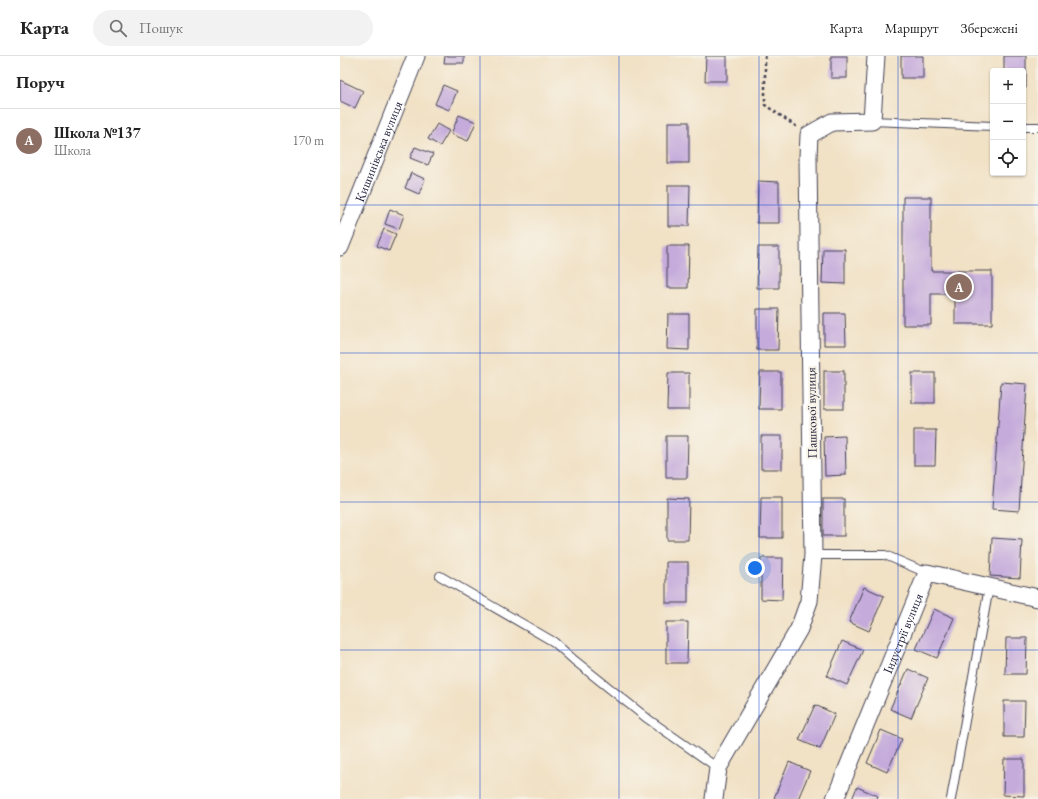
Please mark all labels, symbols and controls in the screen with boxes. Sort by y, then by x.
search box [93,10,373,46]
text: Карта [20,15,69,40]
icon: search [107,17,129,39]
text: Пошук [139,18,183,37]
text: Карта [829,19,863,37]
text: Маршрут [885,19,939,37]
text: Збережені [961,19,1018,37]
map controls [990,68,1026,176]
button: + [990,68,1026,104]
text: Поруч [16,71,65,93]
street label: Кишинівська вулиця [351,98,406,204]
button: − [990,104,1026,140]
text: Школа №137 [54,123,141,142]
text: A [24,132,34,149]
text: 170 m [293,132,324,149]
button: locate [990,140,1026,176]
text: Школа [54,142,91,159]
pin: A [946,272,972,302]
street label: Пашкової вулиця [802,367,821,459]
your location [745,558,765,578]
street label: Індустрії вулиця [879,591,927,676]

